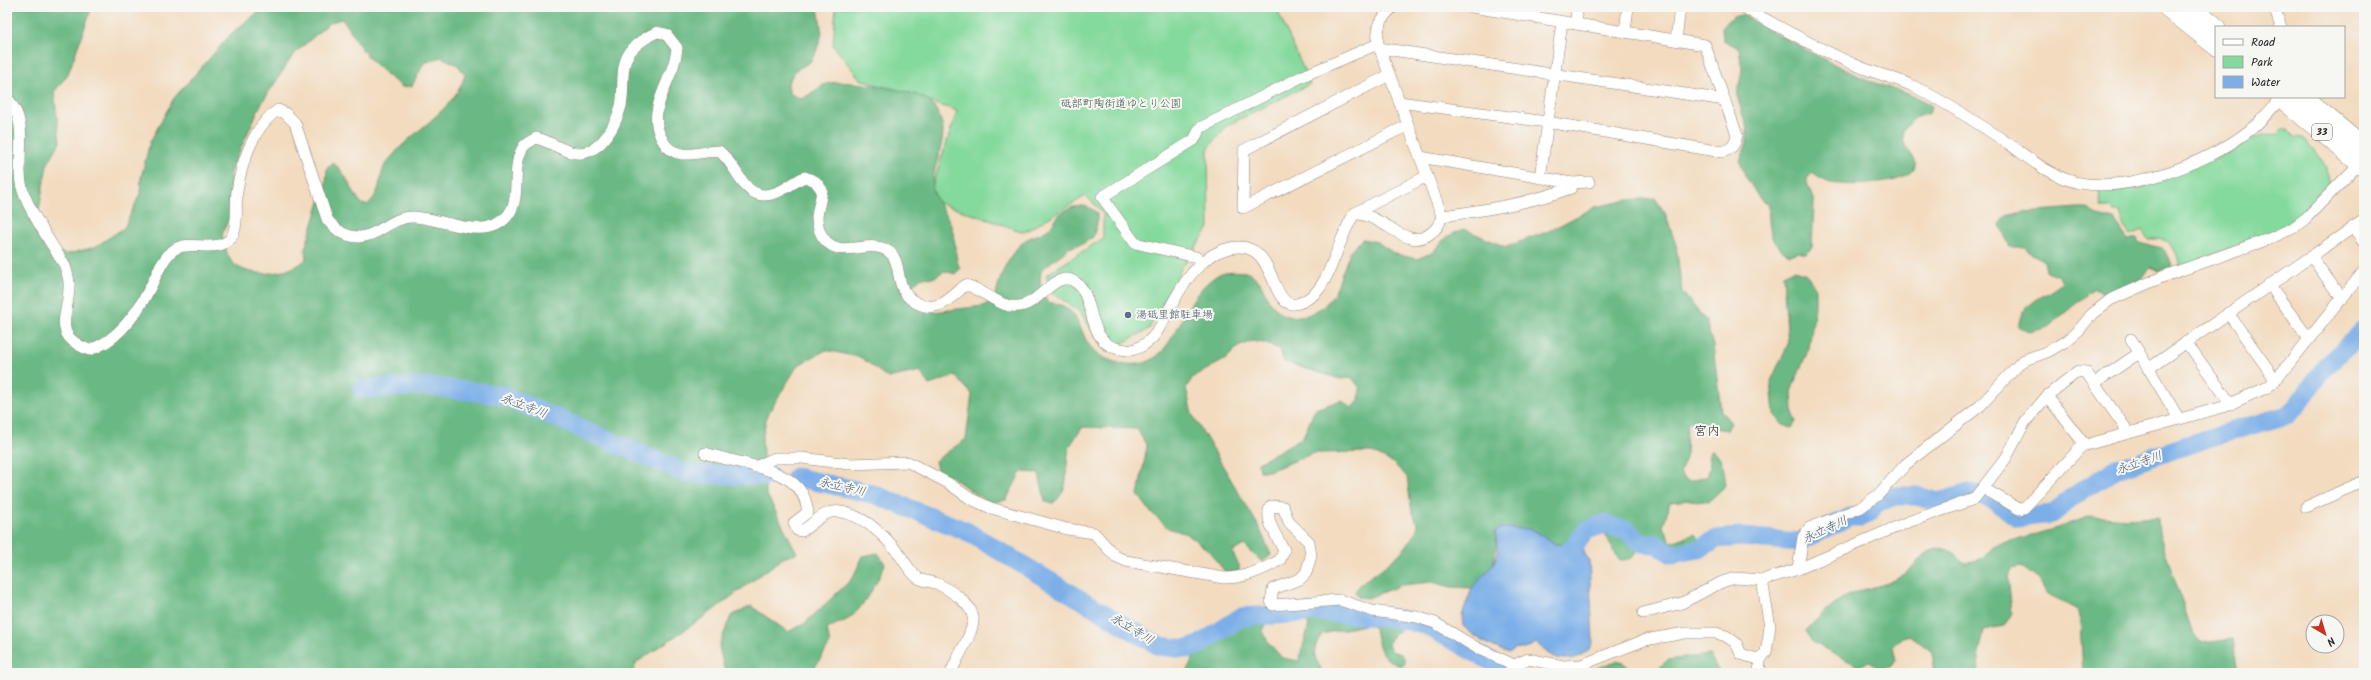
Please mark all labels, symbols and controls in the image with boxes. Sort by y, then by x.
legend [2215,26,2345,98]
text: Road [2251,33,2276,52]
text: Park [2251,53,2273,72]
text: Water [2251,73,2281,92]
park label: 砥部町陶街道ゆとり公園 [1061,95,1182,113]
road number: 33 [2312,124,2332,140]
place label: 湯砥里館駐車場 [1136,306,1213,324]
marker: 湯砥里館駐車場 [1123,310,1133,320]
water label: 永立寺川 [498,389,550,423]
district label: 宮内 [1694,421,1720,442]
water label: 永立寺川 [2113,446,2165,480]
water label: 永立寺川 [816,472,868,502]
water label: 永立寺川 [1799,511,1851,549]
water label: 永立寺川 [1107,608,1157,650]
north arrow [2305,614,2345,654]
text: N [2322,632,2339,650]

